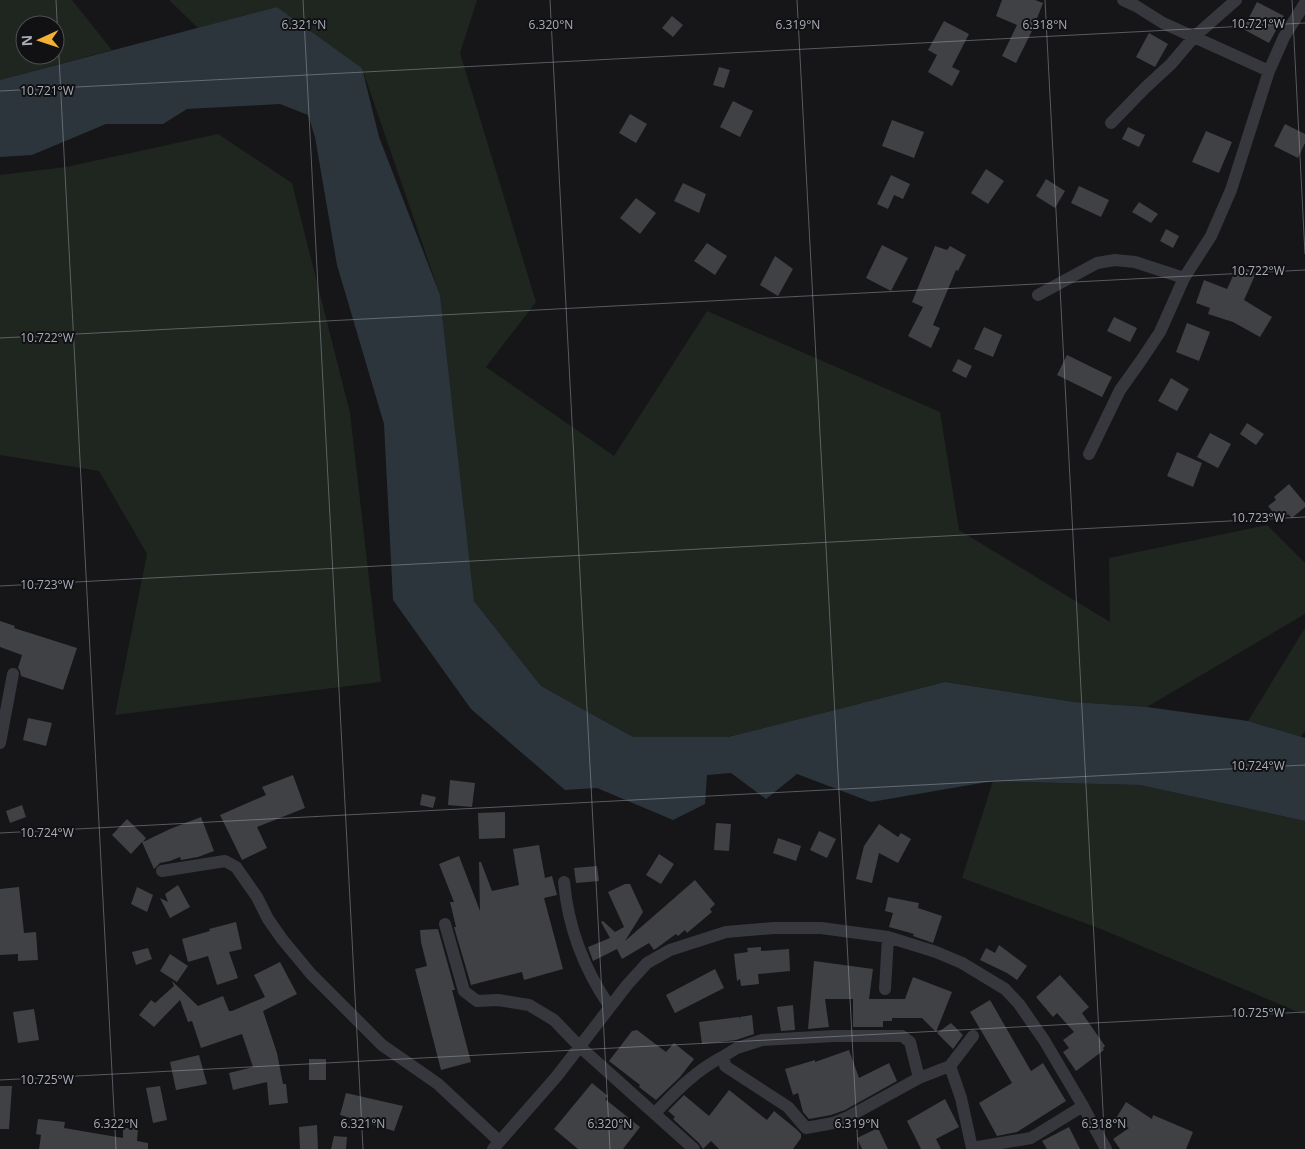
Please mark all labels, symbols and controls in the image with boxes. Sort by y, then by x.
north arrow [15,15,65,65]
text: 10.721°W [1231,15,1285,32]
text: 6.321°N [282,16,326,33]
text: 6.320°N [529,16,573,33]
text: 6.319°N [776,16,820,33]
text: 6.318°N [1023,16,1067,33]
text: N [17,35,36,47]
text: 10.721°W [20,82,74,99]
text: 10.722°W [1231,262,1285,279]
text: 10.722°W [20,329,74,346]
text: 10.723°W [1231,509,1285,526]
text: 10.723°W [20,576,74,593]
text: 10.724°W [1231,757,1285,774]
text: 10.724°W [20,824,74,841]
text: 10.725°W [1231,1004,1285,1021]
text: 10.725°W [20,1071,74,1088]
text: 6.322°N [94,1115,138,1132]
text: 6.321°N [341,1115,385,1132]
text: 6.320°N [588,1115,632,1132]
text: 6.319°N [835,1115,879,1132]
text: 6.318°N [1082,1115,1126,1132]

